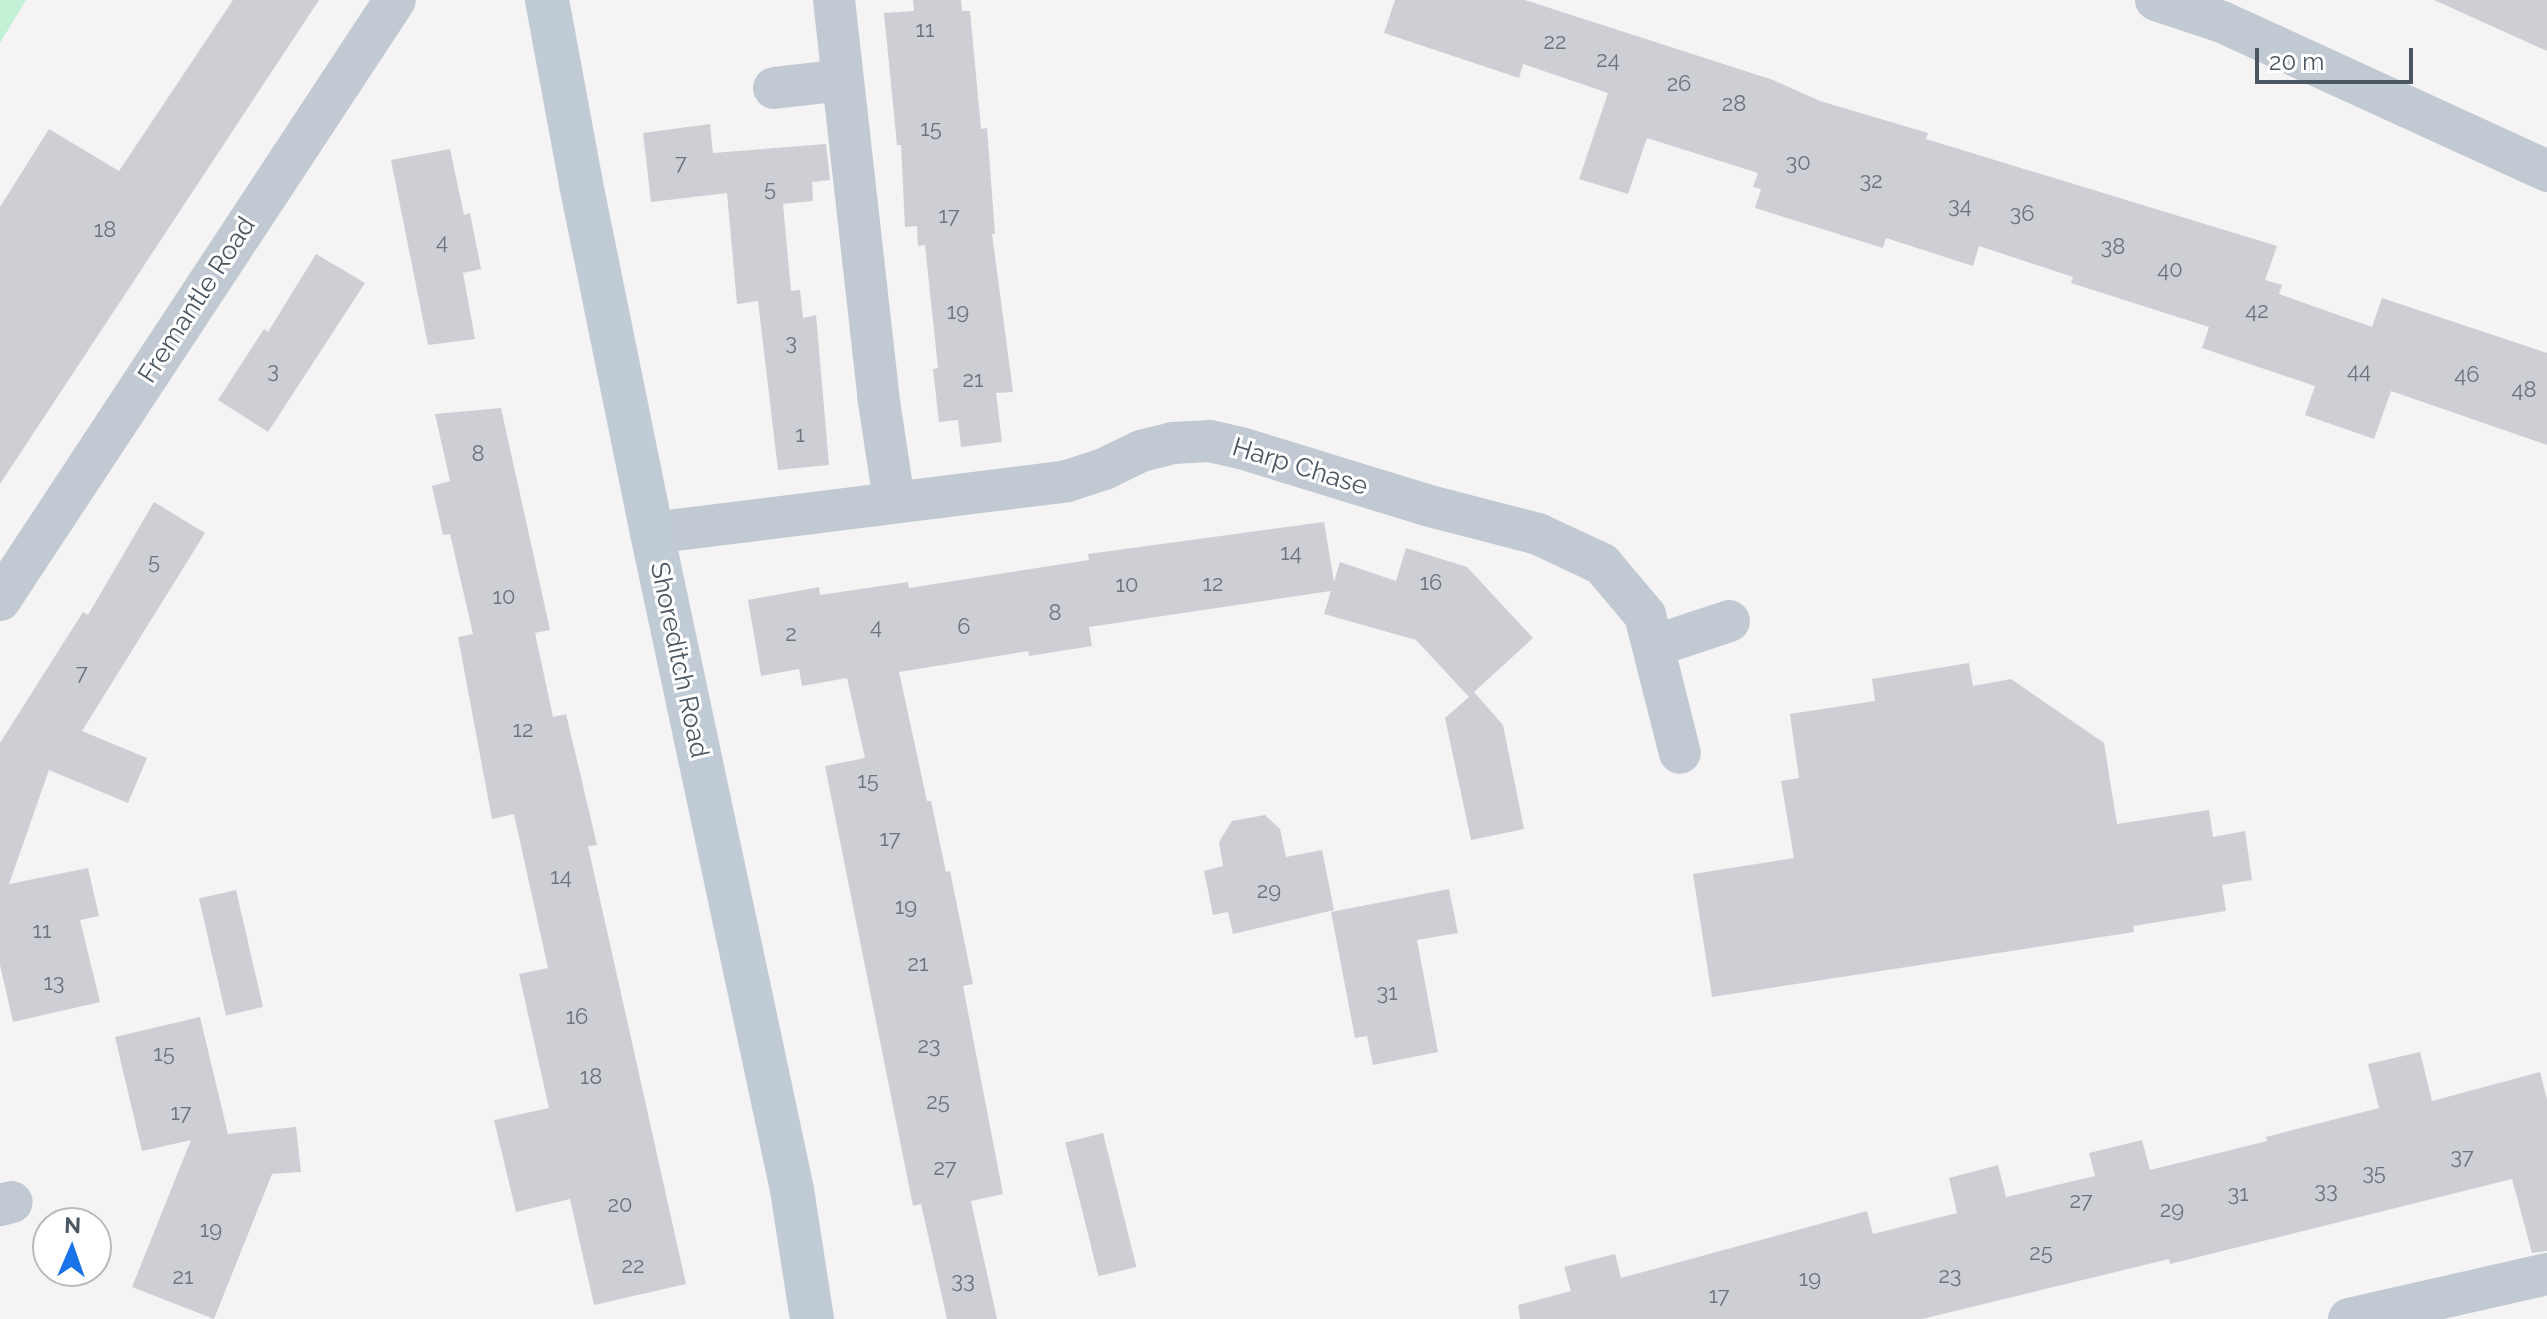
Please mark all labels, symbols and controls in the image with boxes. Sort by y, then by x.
house number: 11 [916,17,934,43]
house number: 22 [1544,29,1566,55]
scale bar [2259,32,2417,82]
house number: 24 [1596,47,1620,73]
text: 20 m [2269,47,2324,76]
house number: 26 [1667,71,1691,97]
house number: 28 [1722,91,1746,117]
house number: 15 [920,116,942,142]
house number: 7 [675,150,687,176]
house number: 30 [1785,150,1811,176]
house number: 32 [1859,168,1883,194]
house number: 5 [764,176,776,202]
house number: 34 [1948,193,1972,219]
house number: 36 [2009,201,2035,227]
house number: 17 [938,203,960,229]
street label: Fremantle Road [132,211,262,389]
house number: 18 [94,217,116,243]
house number: 4 [436,229,448,255]
house number: 38 [2101,234,2125,260]
house number: 40 [2157,257,2183,283]
house number: 42 [2245,298,2269,324]
house number: 19 [947,299,969,325]
house number: 3 [785,330,797,356]
house number: 3 [267,358,279,384]
house number: 44 [2347,358,2371,384]
house number: 46 [2454,362,2480,388]
house number: 21 [963,367,983,393]
house number: 48 [2511,377,2537,403]
house number: 1 [795,422,805,448]
street label: Harp Chase [1228,432,1372,502]
house number: 8 [471,441,485,467]
house number: 14 [1280,540,1302,566]
house number: 5 [148,549,160,575]
street label: Shoreditch Road [643,559,715,761]
house number: 16 [1420,570,1442,596]
house number: 12 [1203,571,1223,597]
house number: 10 [1116,572,1138,598]
house number: 10 [493,584,515,610]
house number: 8 [1048,600,1062,626]
house number: 4 [870,614,882,640]
house number: 6 [957,614,971,640]
house number: 2 [785,621,797,647]
house number: 7 [76,660,88,686]
house number: 12 [513,717,533,743]
house number: 15 [857,768,879,794]
house number: 17 [879,826,901,852]
house number: 14 [550,864,572,890]
house number: 29 [1257,878,1281,904]
house number: 19 [895,894,917,920]
house number: 11 [33,918,51,944]
house number: 21 [908,951,928,977]
house number: 13 [43,970,65,996]
house number: 31 [1376,980,1398,1006]
house number: 16 [566,1004,588,1030]
house number: 23 [917,1033,941,1059]
house number: 15 [153,1041,175,1067]
house number: 18 [580,1064,602,1090]
house number: 25 [926,1089,950,1115]
house number: 17 [170,1100,192,1126]
house number: 37 [2450,1144,2474,1170]
house number: 27 [933,1155,957,1181]
house number: 35 [2362,1160,2386,1186]
house number: 33 [2314,1178,2338,1204]
house number: 31 [2227,1181,2249,1207]
house number: 27 [2069,1188,2093,1214]
house number: 20 [608,1192,632,1218]
house number: 29 [2160,1197,2184,1223]
north arrow [32,1207,112,1287]
text: N [64,1212,82,1238]
house number: 19 [200,1217,222,1243]
house number: 25 [2029,1240,2053,1266]
house number: 22 [622,1253,644,1279]
house number: 23 [1938,1263,1962,1289]
house number: 21 [173,1264,193,1290]
house number: 19 [1799,1266,1821,1292]
house number: 33 [951,1268,975,1294]
house number: 17 [1708,1283,1730,1309]

